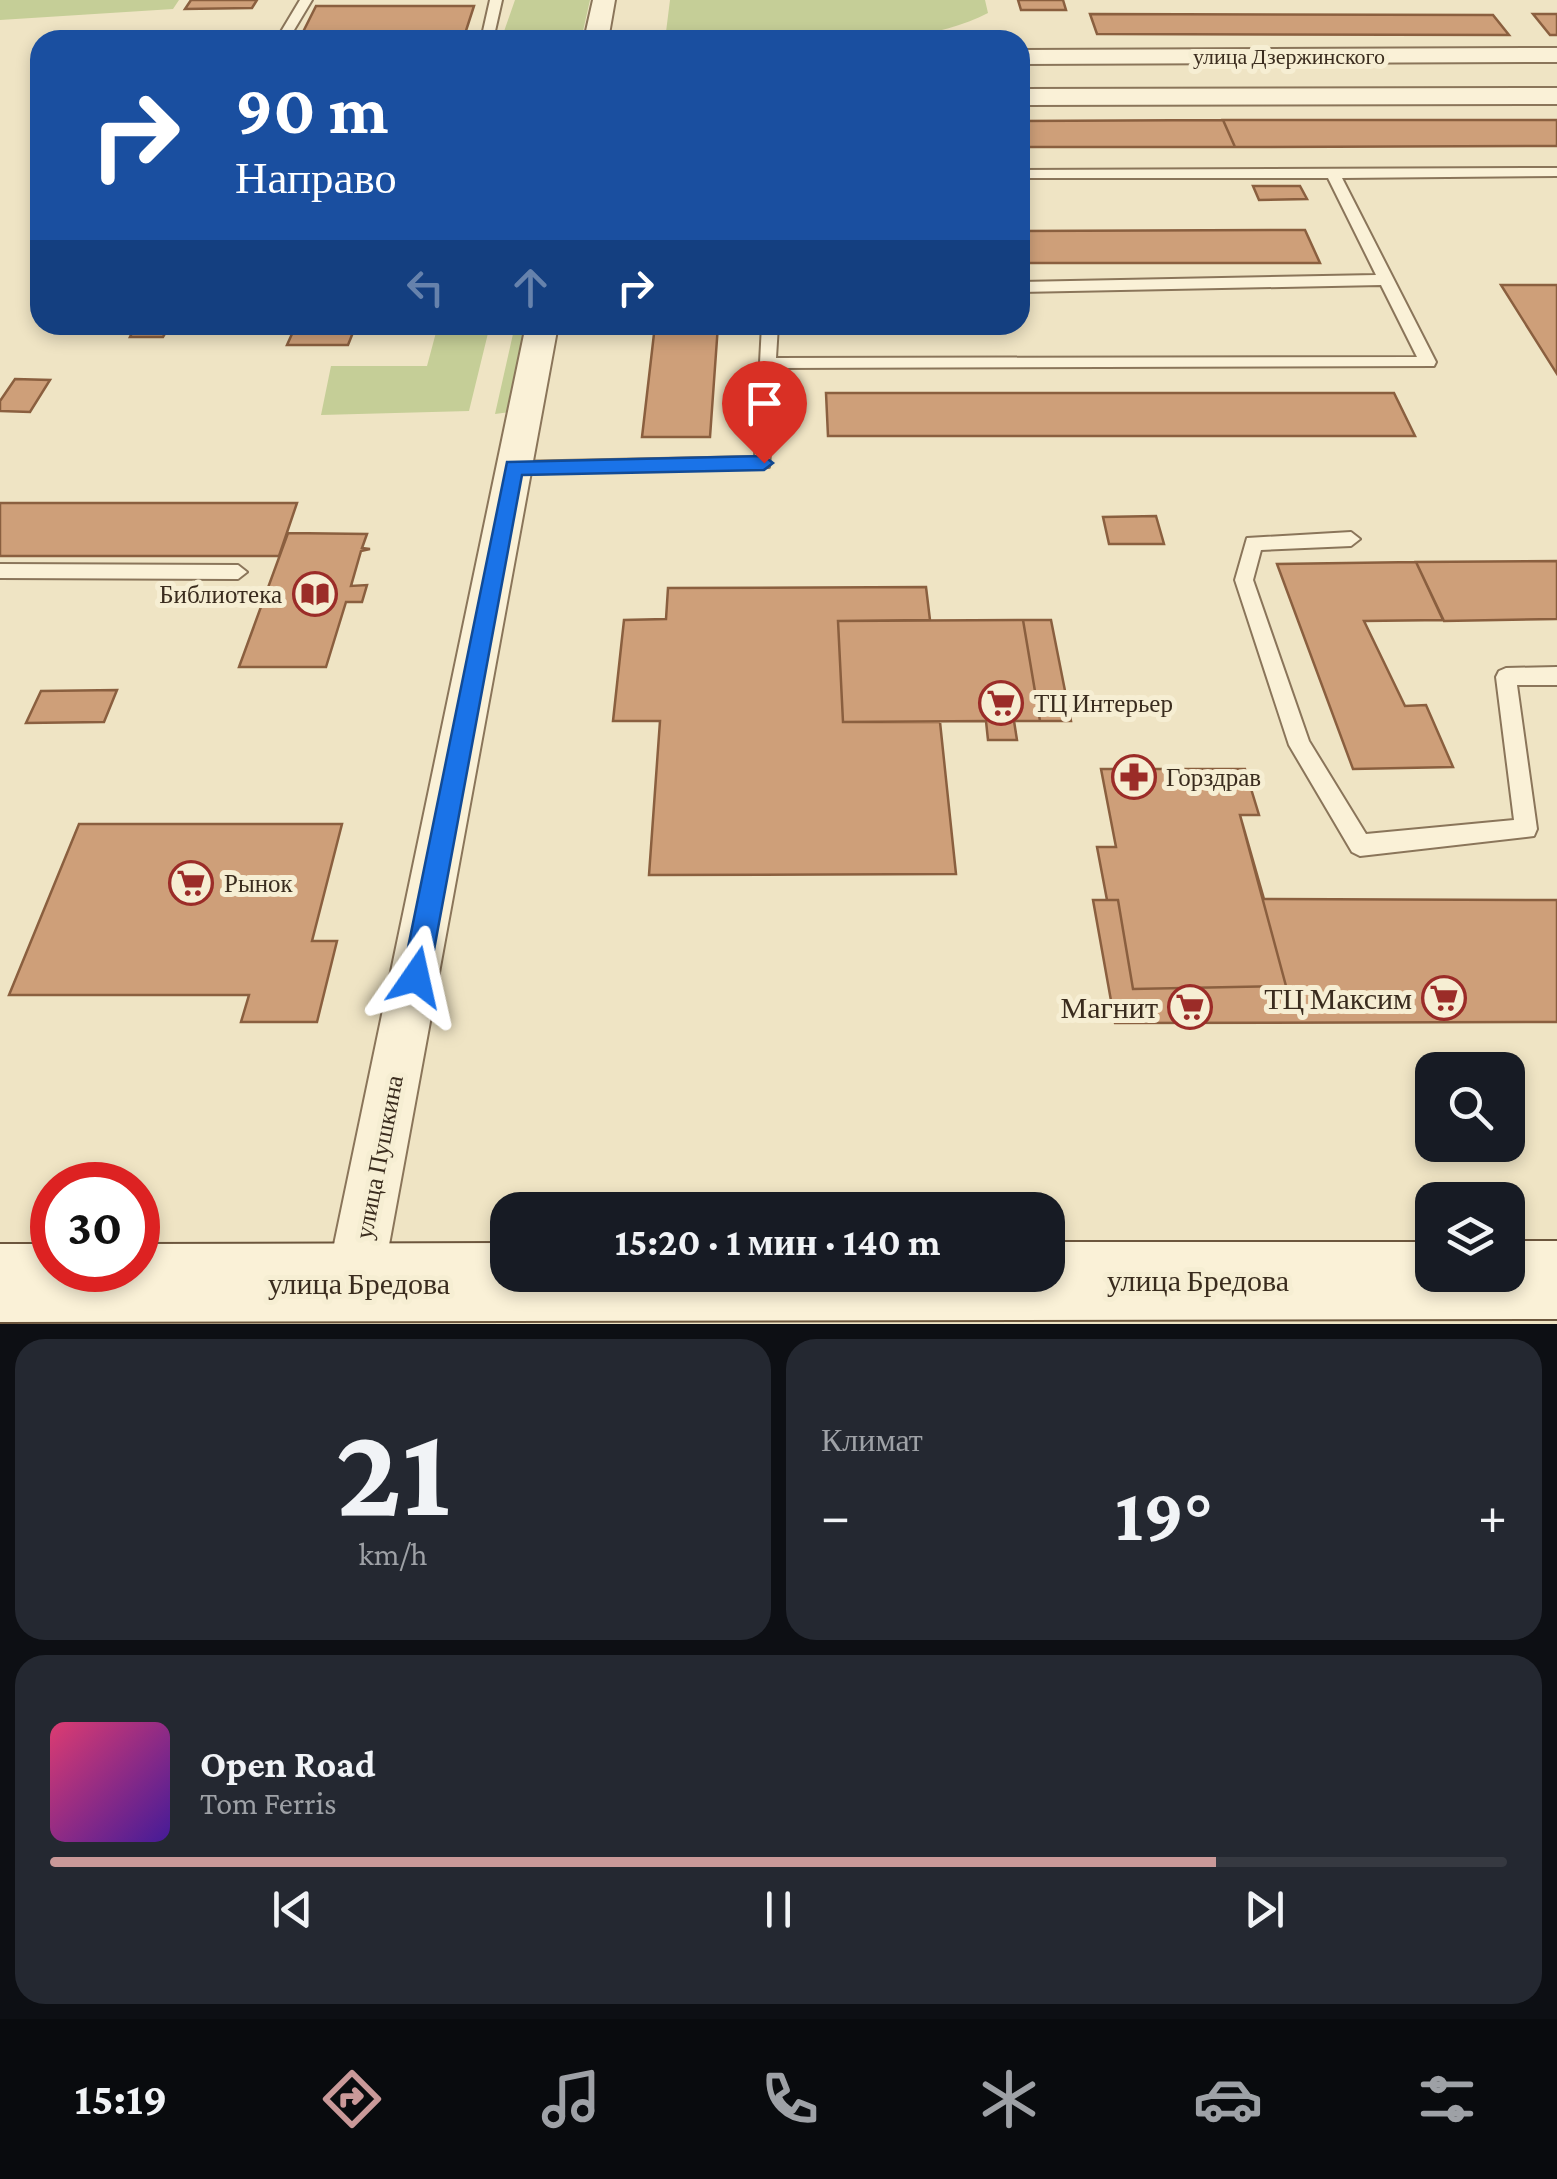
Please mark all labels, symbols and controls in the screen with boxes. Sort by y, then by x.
street label: улица Дзержинского [1193,44,1385,69]
icon: right [70,70,200,200]
text: 90 m [235,70,388,148]
text: Направо [235,153,397,203]
icon: left [398,260,453,315]
icon: ahead [503,260,558,315]
icon: right [608,260,663,315]
pin [722,361,807,464]
icon: arrive [737,376,792,431]
library icon: Библиотека [292,571,338,617]
place label: Библиотека [159,581,282,608]
supermarket icon: ТЦ Интерьер [978,680,1024,726]
place label: ТЦ Интерьер [1034,690,1173,717]
pharmacy icon: Горздрав [1111,754,1157,800]
place label: Горздрав [1166,764,1261,791]
supermarket icon: Рынок [168,860,214,906]
place label: Рынок [224,870,294,897]
position arrow [364,925,468,1029]
supermarket icon: ТЦ Максим [1421,975,1467,1021]
place label: ТЦ Максим [1264,982,1412,1015]
supermarket icon: Магнит [1167,984,1213,1030]
place label: Магнит [1060,991,1158,1024]
map controls [1415,1052,1525,1292]
button: search [1415,1052,1525,1162]
street label: улица Пушкина [350,1073,408,1241]
speed limit sign: 30 [30,1162,160,1292]
button: layers [1415,1182,1525,1292]
text: 15:20 · 1 мин · 140 m [615,1221,940,1263]
street label: улица Бредова [1107,1264,1289,1297]
street label: улица Бредова [268,1267,450,1300]
text: 21 [336,1398,450,1543]
text: Климат [821,1422,923,1458]
text: 19° [1115,1473,1213,1556]
text: − [821,1485,850,1546]
text: + [1478,1485,1507,1546]
text: km/h [359,1536,428,1572]
text: Open Road [200,1743,376,1785]
text: Tom Ferris [200,1785,337,1821]
icon: previous [265,1882,320,1937]
icon: pause [751,1882,806,1937]
icon: next [1237,1882,1292,1937]
icon: directions [317,2064,387,2134]
icon: music [536,2064,606,2134]
icon: phone [755,2064,825,2134]
icon: climate [974,2064,1044,2134]
icon: car [1193,2064,1263,2134]
icon: filters [1412,2064,1482,2134]
text: 15:19 [75,2074,167,2124]

